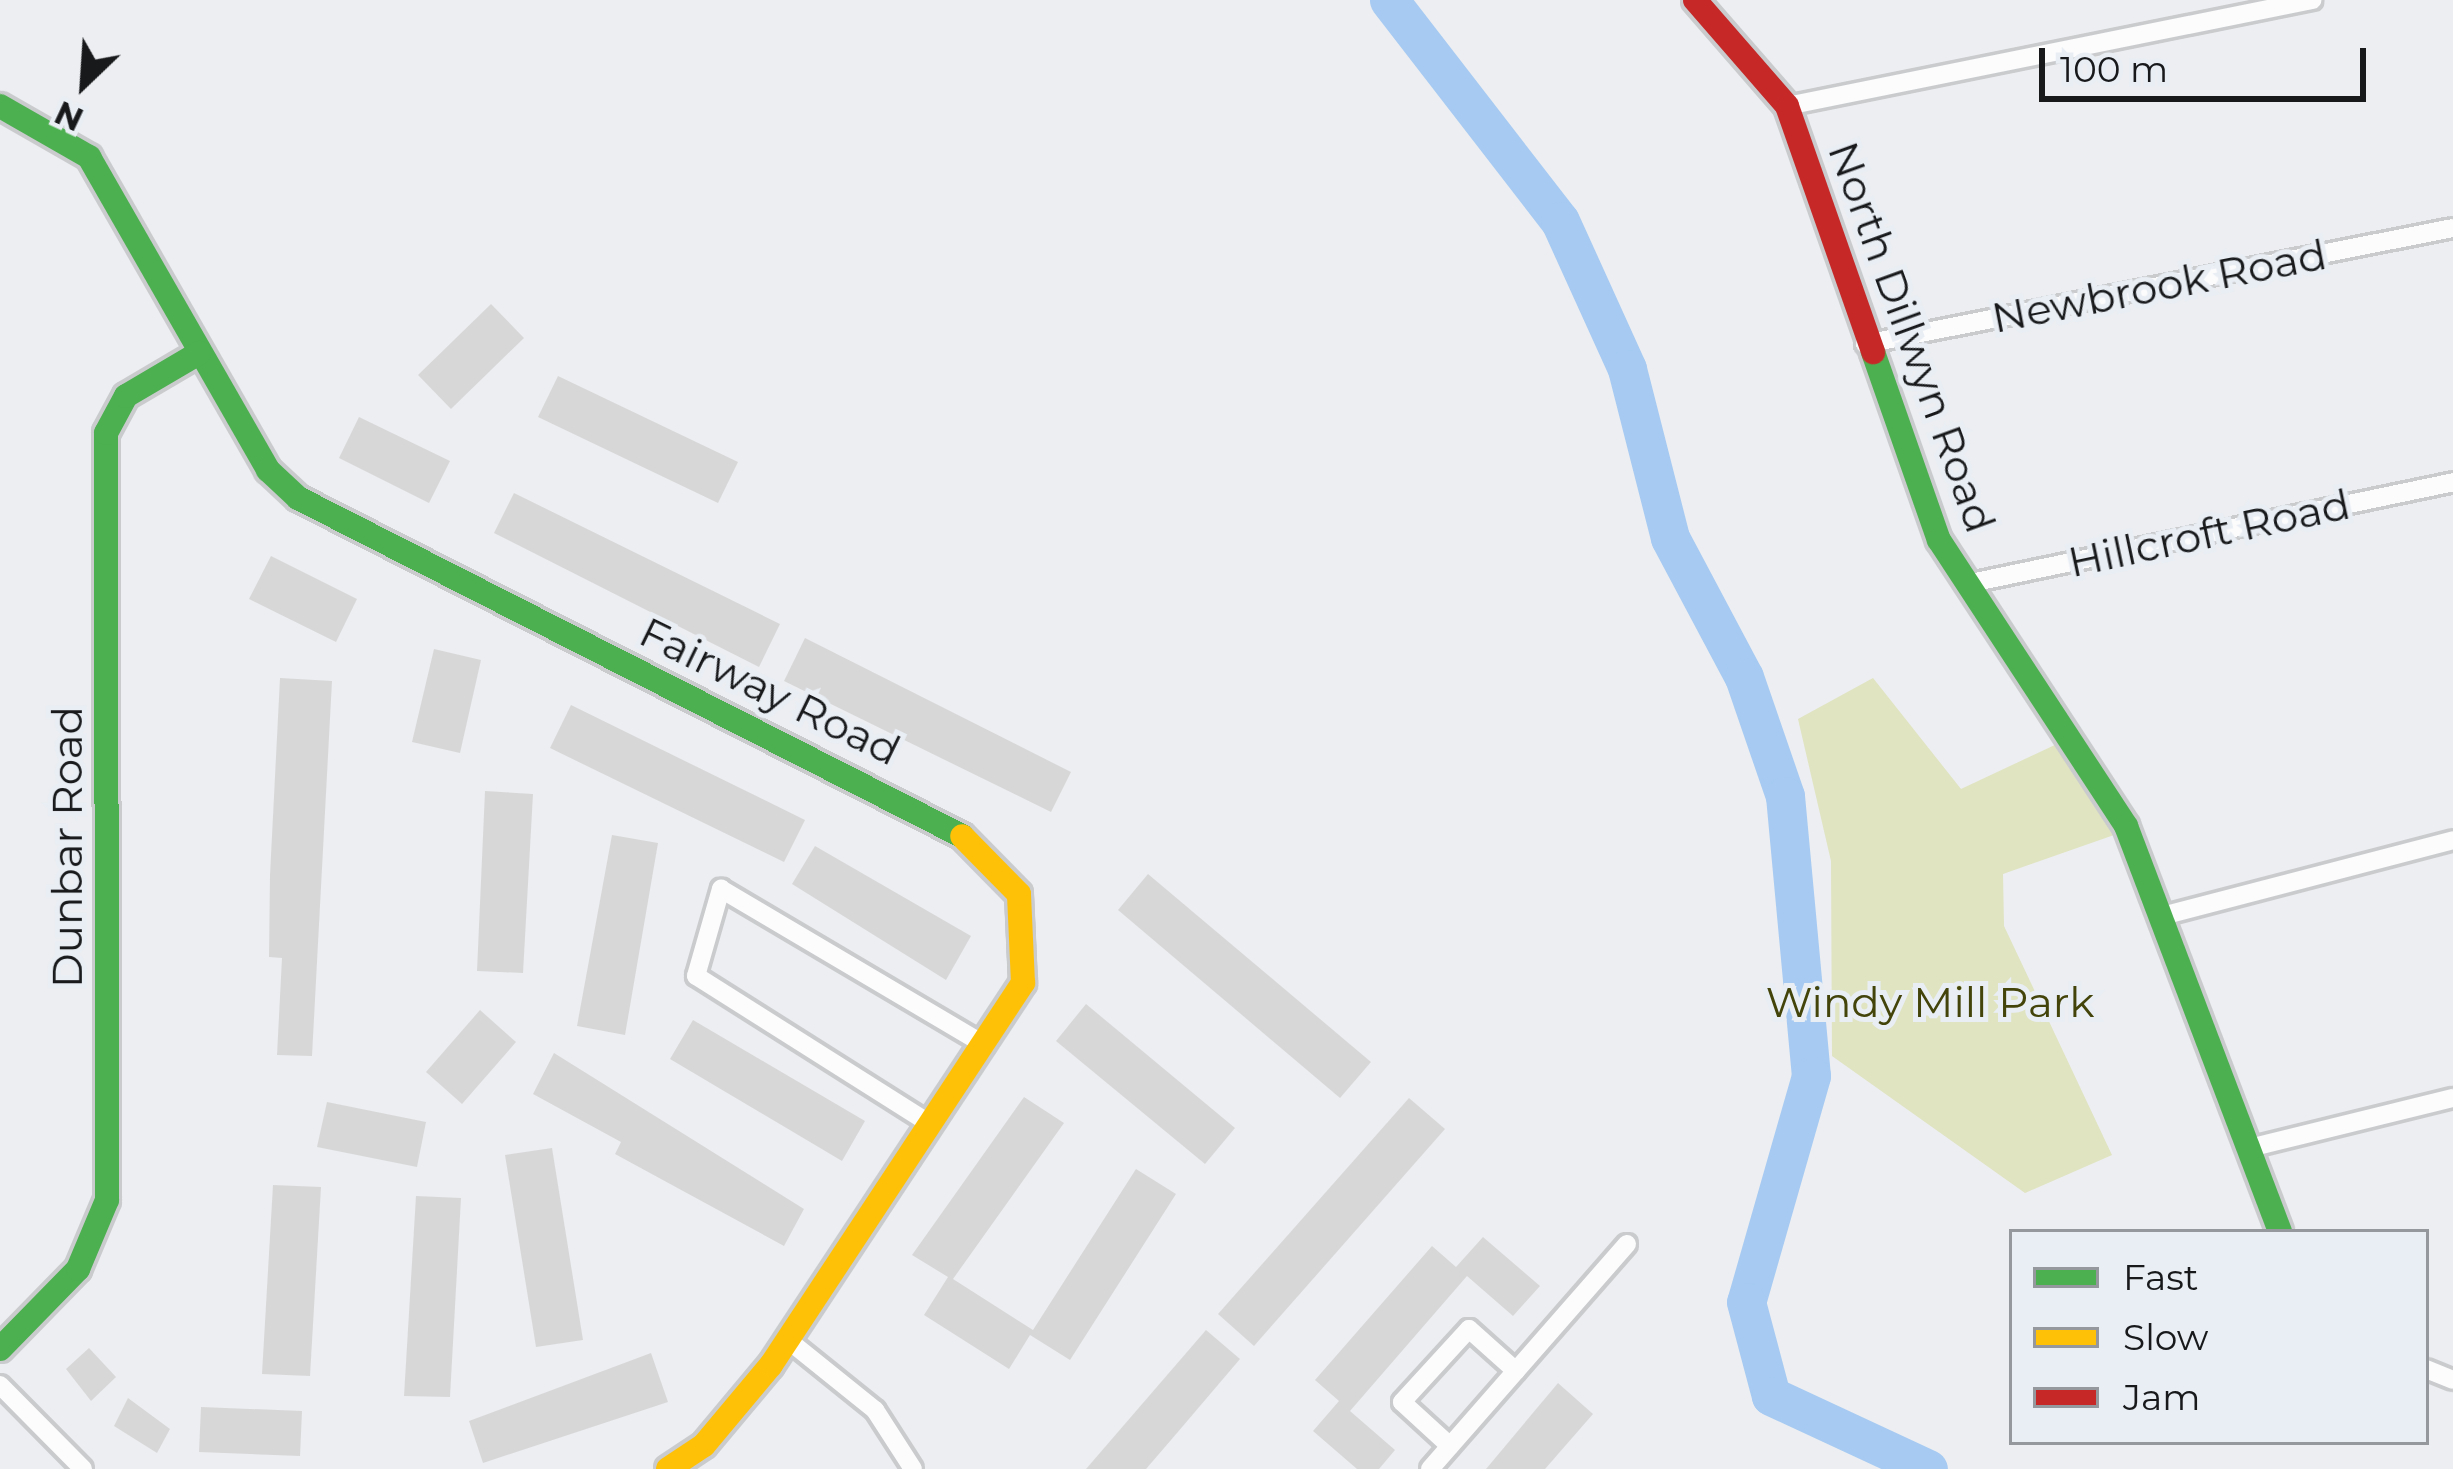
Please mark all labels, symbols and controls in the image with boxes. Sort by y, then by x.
north arrow [24,24,144,144]
scale bar [2045,24,2372,98]
text: 100 m [2060,47,2168,91]
text: N [48,93,89,140]
street label: North Dillwyn Road [1818,135,2006,539]
street label: Newbrook Road [1988,229,2330,343]
street label: Hillcroft Road [2064,479,2354,587]
street label: Fairway Road [632,606,908,776]
street label: Dunbar Road [42,706,92,988]
park label: Windy Mill Park [1766,977,2094,1027]
legend [2009,1229,2429,1445]
text: Fast [2123,1255,2198,1299]
text: Slow [2123,1315,2209,1359]
text: Jam [2123,1375,2200,1419]

